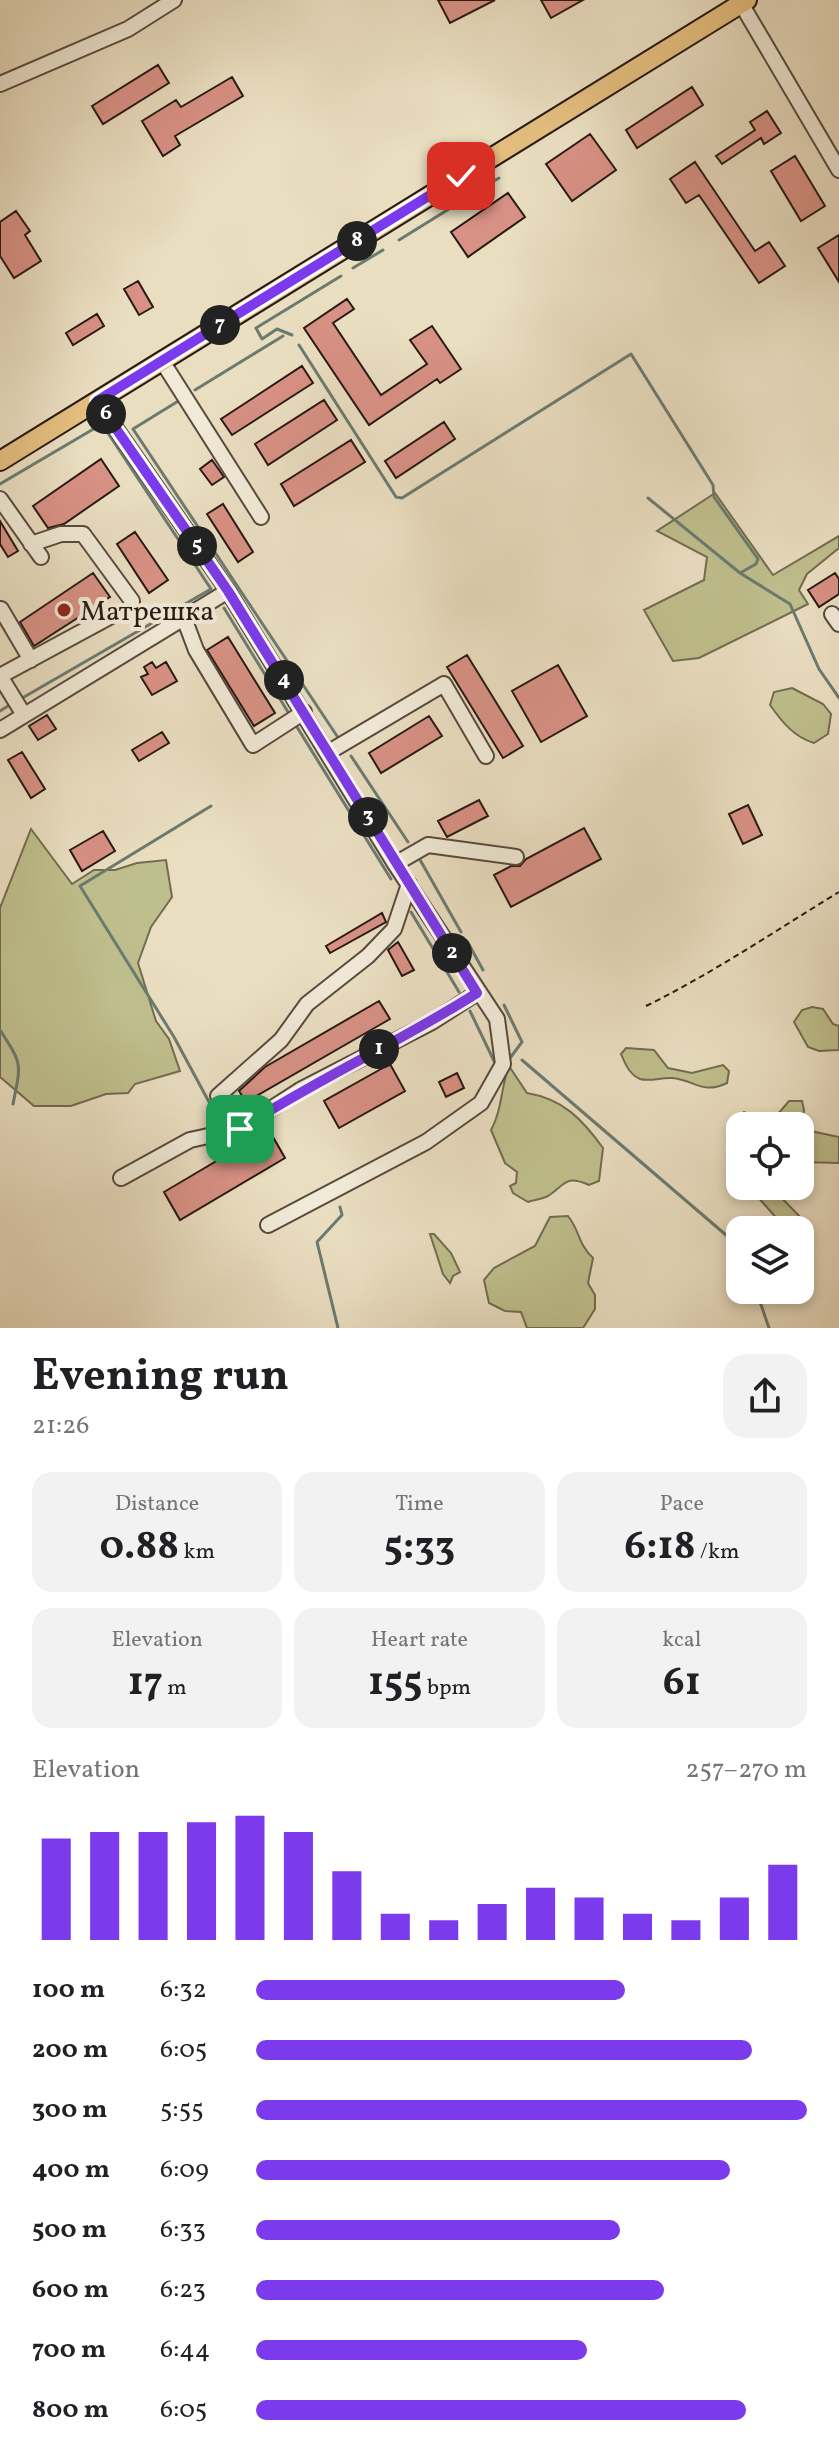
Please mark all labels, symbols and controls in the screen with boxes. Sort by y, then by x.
pin [427,142,495,210]
icon: check [439,154,483,198]
pin: 8 [337,221,377,261]
text: 8 [351,225,363,256]
pin: 7 [200,305,240,345]
text: 7 [215,309,225,340]
pin: 6 [86,394,126,434]
text: 6 [100,398,112,429]
pin: 5 [177,526,217,566]
text: 5 [192,530,202,561]
place label: Матрешка [80,593,214,632]
marker: Матрешка [55,601,73,619]
pin: 4 [264,660,304,700]
text: 4 [277,664,291,695]
pin: 3 [348,797,388,837]
text: 3 [362,801,374,832]
pin: 2 [432,933,472,973]
text: 2 [446,937,458,968]
pin: 1 [359,1029,399,1069]
text: 1 [375,1033,383,1064]
pin [206,1095,274,1163]
icon: arrive [218,1107,262,1151]
map controls [726,1112,814,1304]
button: locate [726,1112,814,1200]
button: layers [726,1216,814,1304]
text: Evening run [32,1347,289,1408]
button: share [723,1354,807,1438]
text: 21:26 [32,1408,89,1444]
text: Distance [115,1489,199,1520]
text: Time [395,1489,444,1520]
text: Pace [660,1489,704,1520]
text: 0.88 [99,1520,179,1576]
text: 5:33 [384,1520,455,1576]
text: 6:18 [624,1520,695,1576]
text: km [179,1537,215,1568]
text: /km [695,1537,739,1568]
text: Elevation [111,1625,203,1656]
text: Heart rate [371,1625,468,1656]
text: kcal [662,1625,701,1656]
text: 17 [128,1656,163,1712]
text: 155 [368,1656,423,1712]
text: 61 [663,1656,701,1712]
text: m [163,1673,187,1704]
text: bpm [423,1673,471,1704]
text: Elevation [32,1752,140,1788]
text: 257–270 m [686,1752,807,1788]
text: 100 m [32,1972,105,2008]
text: 6:32 [160,1972,207,2008]
text: 200 m [32,2032,108,2068]
text: 6:05 [160,2032,207,2068]
text: 300 m [32,2092,108,2128]
text: 5:55 [160,2092,204,2128]
text: 400 m [32,2152,110,2188]
text: 6:09 [160,2152,209,2188]
text: 500 m [32,2212,107,2248]
text: 6:33 [160,2212,206,2248]
text: 600 m [32,2272,109,2308]
text: 6:23 [160,2272,206,2308]
text: 700 m [32,2332,106,2368]
text: 6:44 [160,2332,210,2368]
text: 800 m [32,2392,109,2428]
text: 6:05 [160,2392,207,2428]

